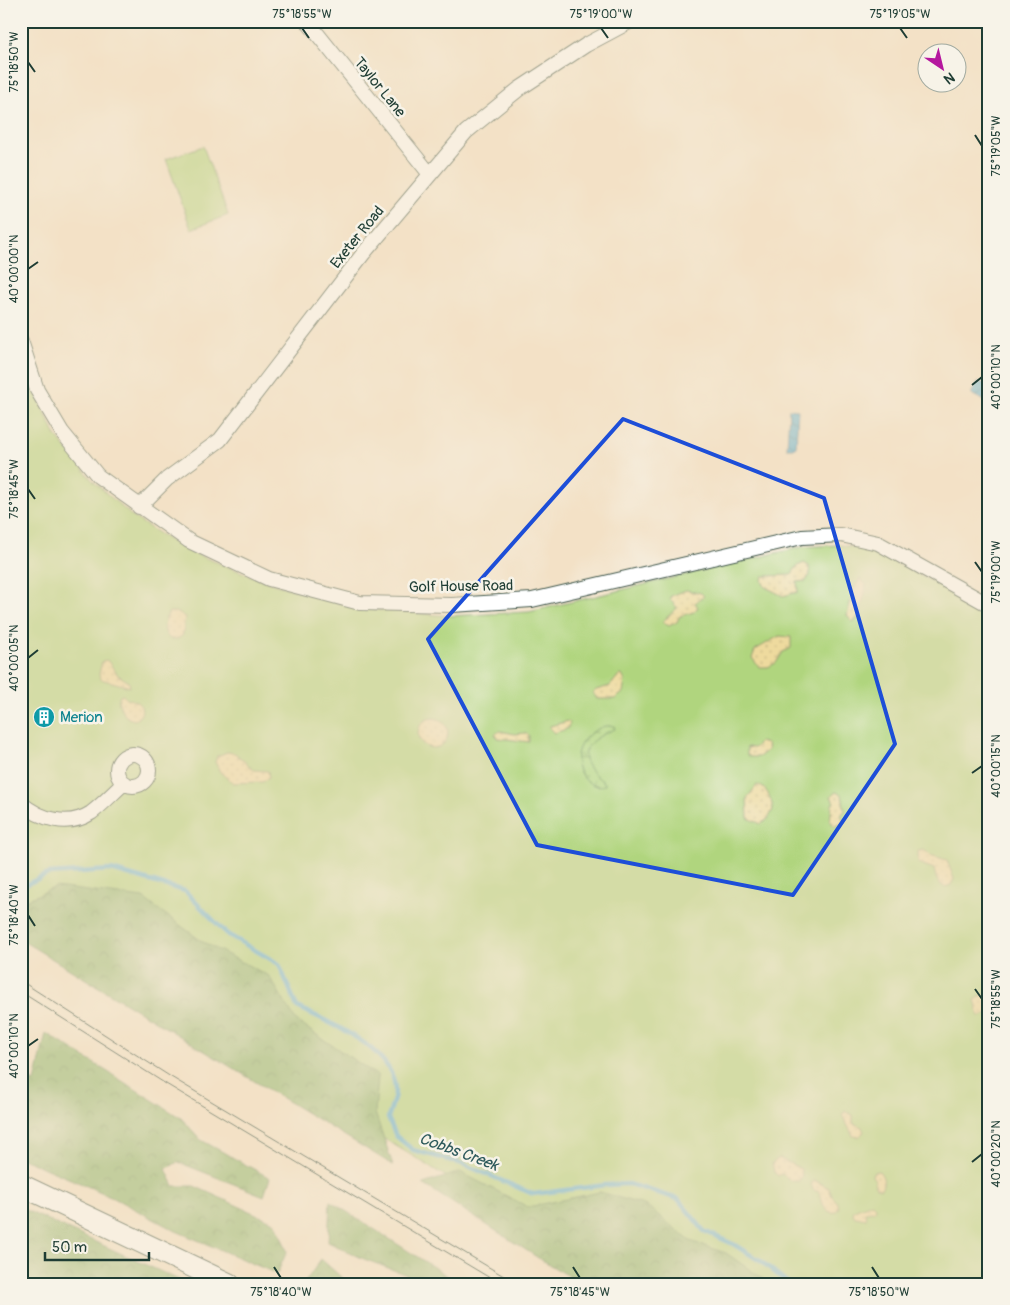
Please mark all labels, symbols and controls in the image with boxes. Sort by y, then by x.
text: 75°18'55"W [272,7,332,22]
text: 75°19'00"W [570,7,632,22]
text: 75°19'05"W [869,7,931,22]
text: 75°18'50"W [7,31,22,93]
north arrow [918,42,968,92]
street label: Taylor Lane [350,53,410,122]
text: N [940,69,958,88]
text: 75°19'05"W [989,115,1004,177]
street label: Exeter Road [326,202,388,272]
text: 40°00'00"N [7,235,22,303]
text: 40°00'10"N [989,344,1004,410]
text: 75°18'45"W [7,459,22,519]
text: 75°19'00"W [989,541,1004,603]
street label: Golf House Road [409,576,513,597]
text: 40°00'05"N [7,625,22,691]
building icon: Merion [32,705,56,729]
place label: Merion [60,708,103,727]
text: 40°00'15"N [989,734,1004,798]
text: 75°18'40"W [7,884,22,946]
text: 75°18'55"W [989,969,1004,1029]
text: 40°00'10"N [7,1013,22,1079]
text: 40°00'20"N [989,1120,1004,1188]
water label: Cobbs Creek [416,1128,502,1176]
scale bar [45,1230,149,1262]
text: 50 m [52,1238,87,1257]
text: 75°18'40"W [250,1285,312,1300]
text: 75°18'45"W [550,1285,610,1300]
text: 75°18'50"W [848,1285,910,1300]

